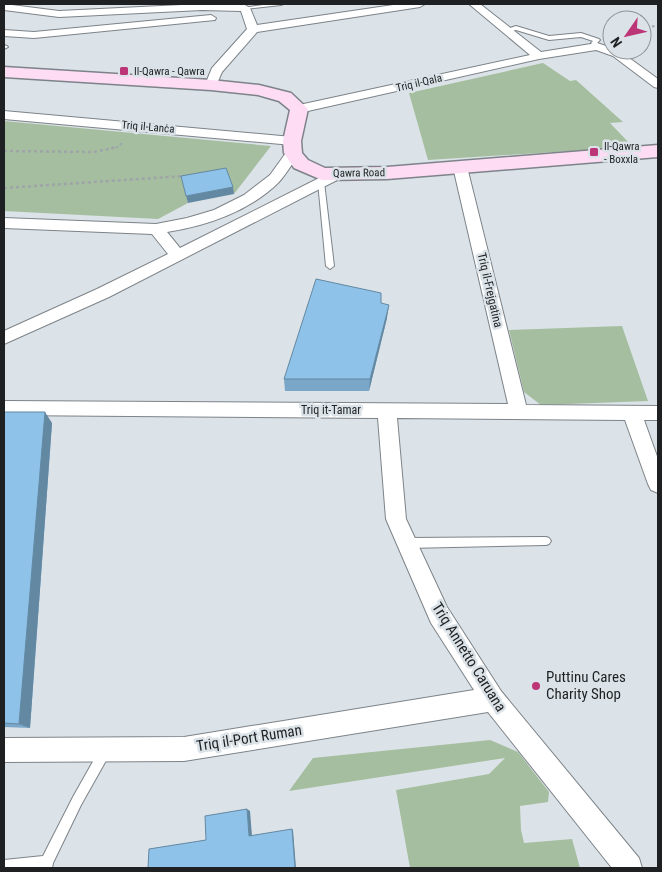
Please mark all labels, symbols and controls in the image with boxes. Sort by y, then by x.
north arrow [602,10,652,60]
text: N [607,34,625,50]
marker: Il-Qawra - Qawra [118,65,130,77]
place label: Il-Qawra - Qawra [134,65,205,78]
street label: Triq il-Qala [395,71,443,95]
street label: Triq il-Lanċa [121,118,175,136]
place label: Il-Qawra - Boxxla [604,140,639,166]
marker: Il-Qawra - Boxxla [588,146,600,158]
street label: Qawra Road [333,166,385,180]
street label: Triq il-Frejgatina [475,251,505,329]
street label: Triq it-Tamar [301,403,361,417]
street label: Triq Annetto Caruana [428,599,510,715]
place label: Puttinu Cares Charity Shop [546,668,626,703]
marker: Puttinu Cares Charity Shop [530,680,542,692]
street label: Triq il-Port Ruman [195,721,303,755]

